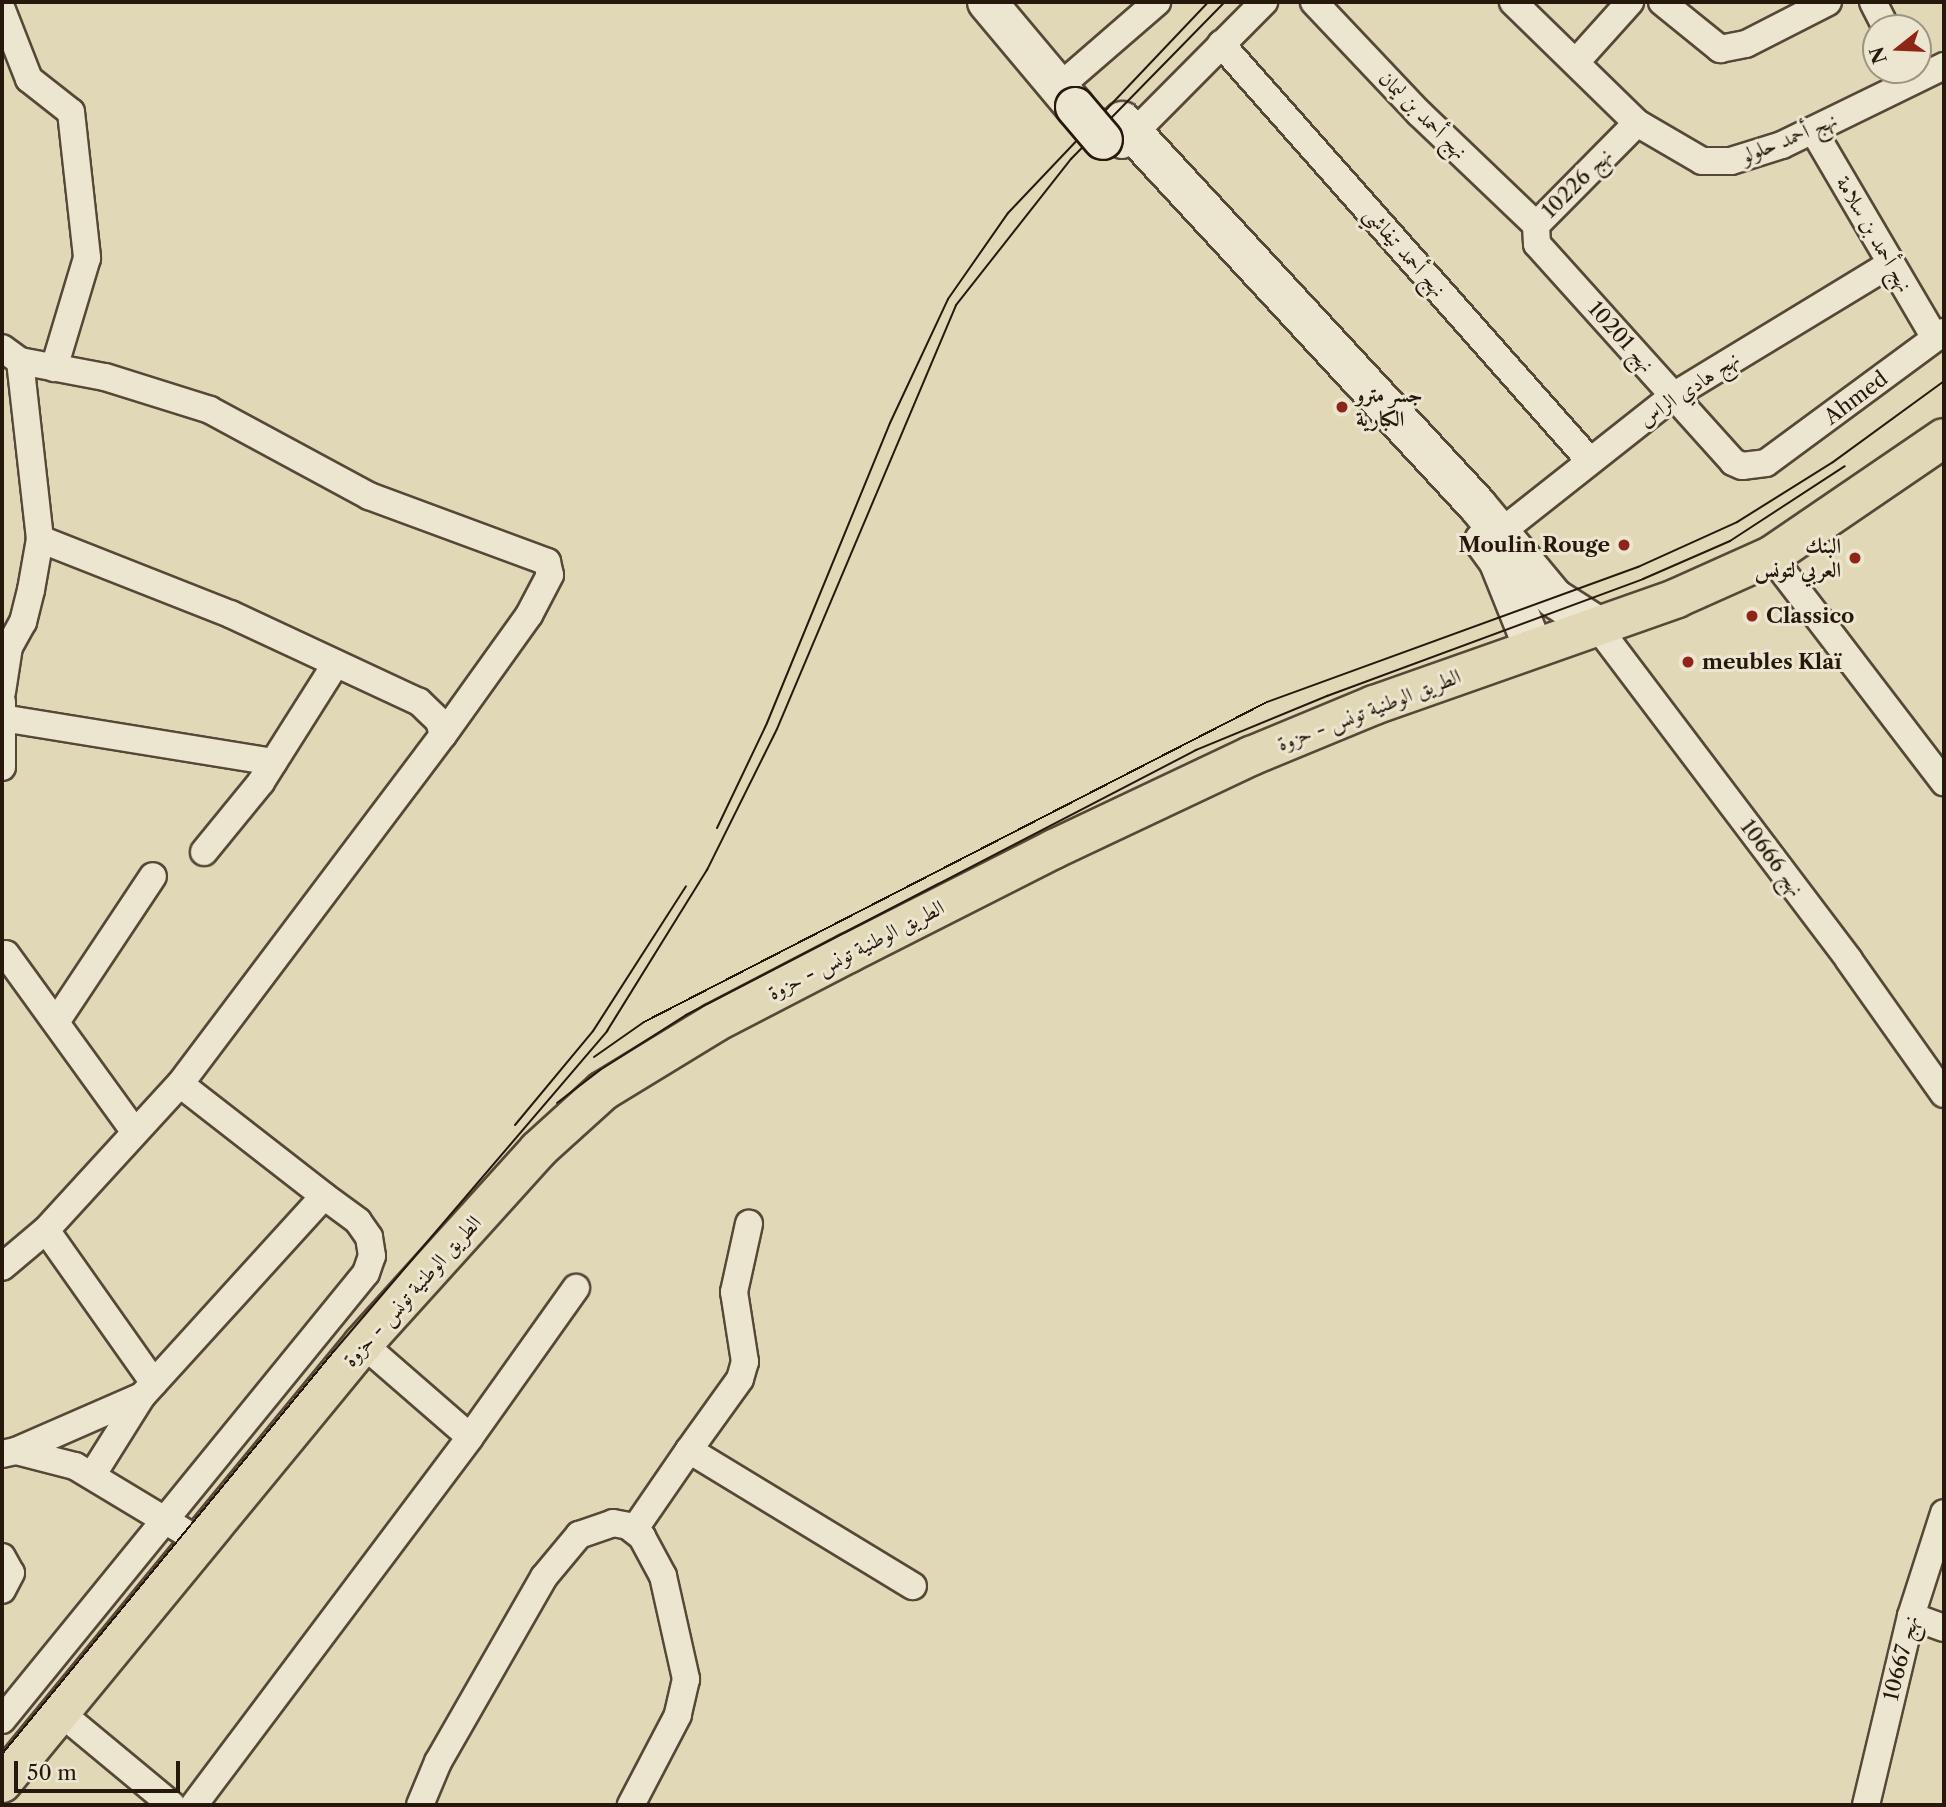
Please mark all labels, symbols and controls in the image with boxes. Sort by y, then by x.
north arrow [1862,14,1932,84]
text: N [1865,44,1892,66]
street label: نهج أحمد بن ليمان [1374,66,1472,164]
street label: نهج أحمد حلولو [1737,107,1841,169]
street label: نهج 10226 [1537,143,1617,223]
street label: نهج أحمد بن سلامة [1831,172,1917,296]
street label: نهج أحمد تيفاشي [1359,202,1451,302]
street label: نهج 10201 [1583,296,1659,378]
street label: نهج هادي الراس [1634,346,1744,432]
street label: Ahmed [1819,366,1893,430]
place label: جسر مترو الكبارية [1356,382,1423,432]
marker: جسر مترو الكبارية [1334,399,1350,415]
place label: Moulin Rouge [1459,532,1610,558]
place label: البنك العربي لتونس [1755,533,1841,583]
marker: Moulin Rouge [1616,537,1632,553]
marker: البنك العربي لتونس [1847,550,1863,566]
place label: Classico [1766,603,1854,629]
marker: Classico [1744,608,1760,624]
place label: meubles Klaï [1702,649,1842,675]
marker: meubles Klaï [1680,654,1696,670]
street label: الطريق الوطنية تونس - حزوة [1274,663,1464,757]
street label: نهج 10666 [1735,815,1809,901]
street label: الطريق الوطنية تونس - حزوة [764,895,948,1005]
street label: الطريق الوطنية تونس - حزوة [338,1210,486,1372]
street label: نهج 10667 [1878,1613,1924,1703]
scale bar [18,1748,184,1792]
text: 50 m [27,1760,77,1785]

